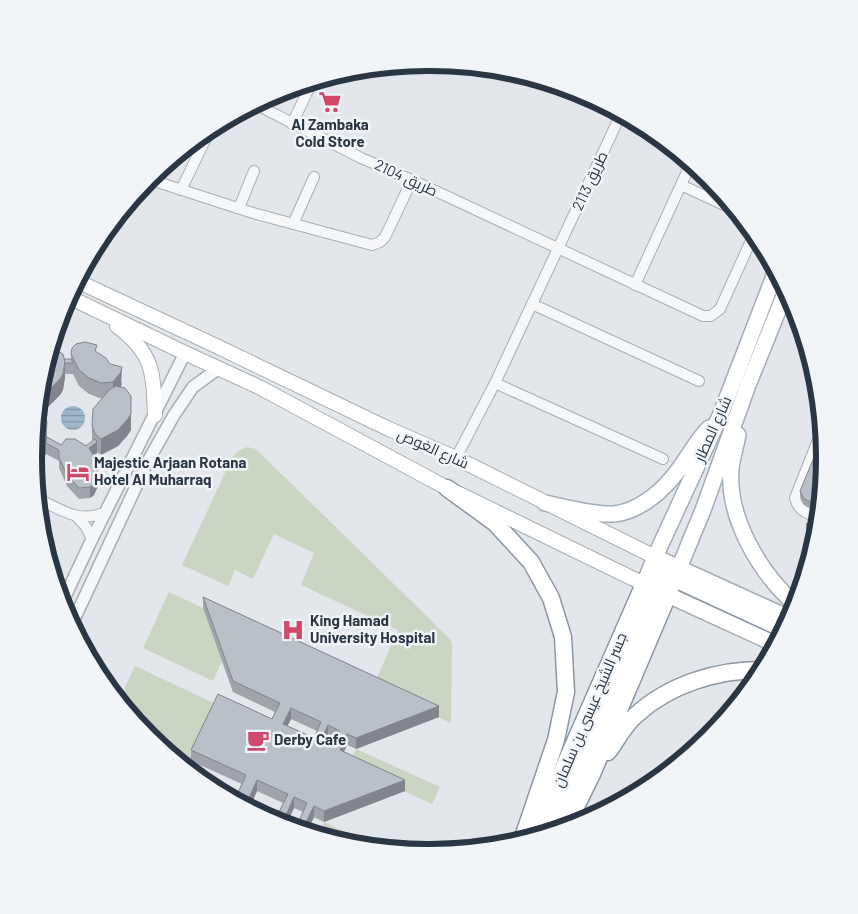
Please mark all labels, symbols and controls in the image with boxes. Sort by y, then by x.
supermarket icon: Al Zambaka Cold Store [317,89,343,115]
place label: Al Zambaka Cold Store [291,115,369,150]
street label: طريق 2113 [568,148,612,214]
street label: طريق 2104 [371,155,441,201]
street label: شارع المطار [689,393,737,466]
street label: شارع الغوص [394,424,472,475]
place label: Majestic Arjaan Rotana Hotel Al Muharraq [94,453,246,488]
hotel icon: Majestic Arjaan Rotana Hotel Al Muharraq [65,459,91,485]
place label: King Hamad University Hospital [310,611,435,646]
hospital icon: King Hamad University Hospital [280,617,306,643]
street label: جسر الشيخ عيسى بن سلمان [548,630,633,791]
cafe icon: Derby Cafe [245,727,271,753]
place label: Derby Cafe [274,730,346,748]

